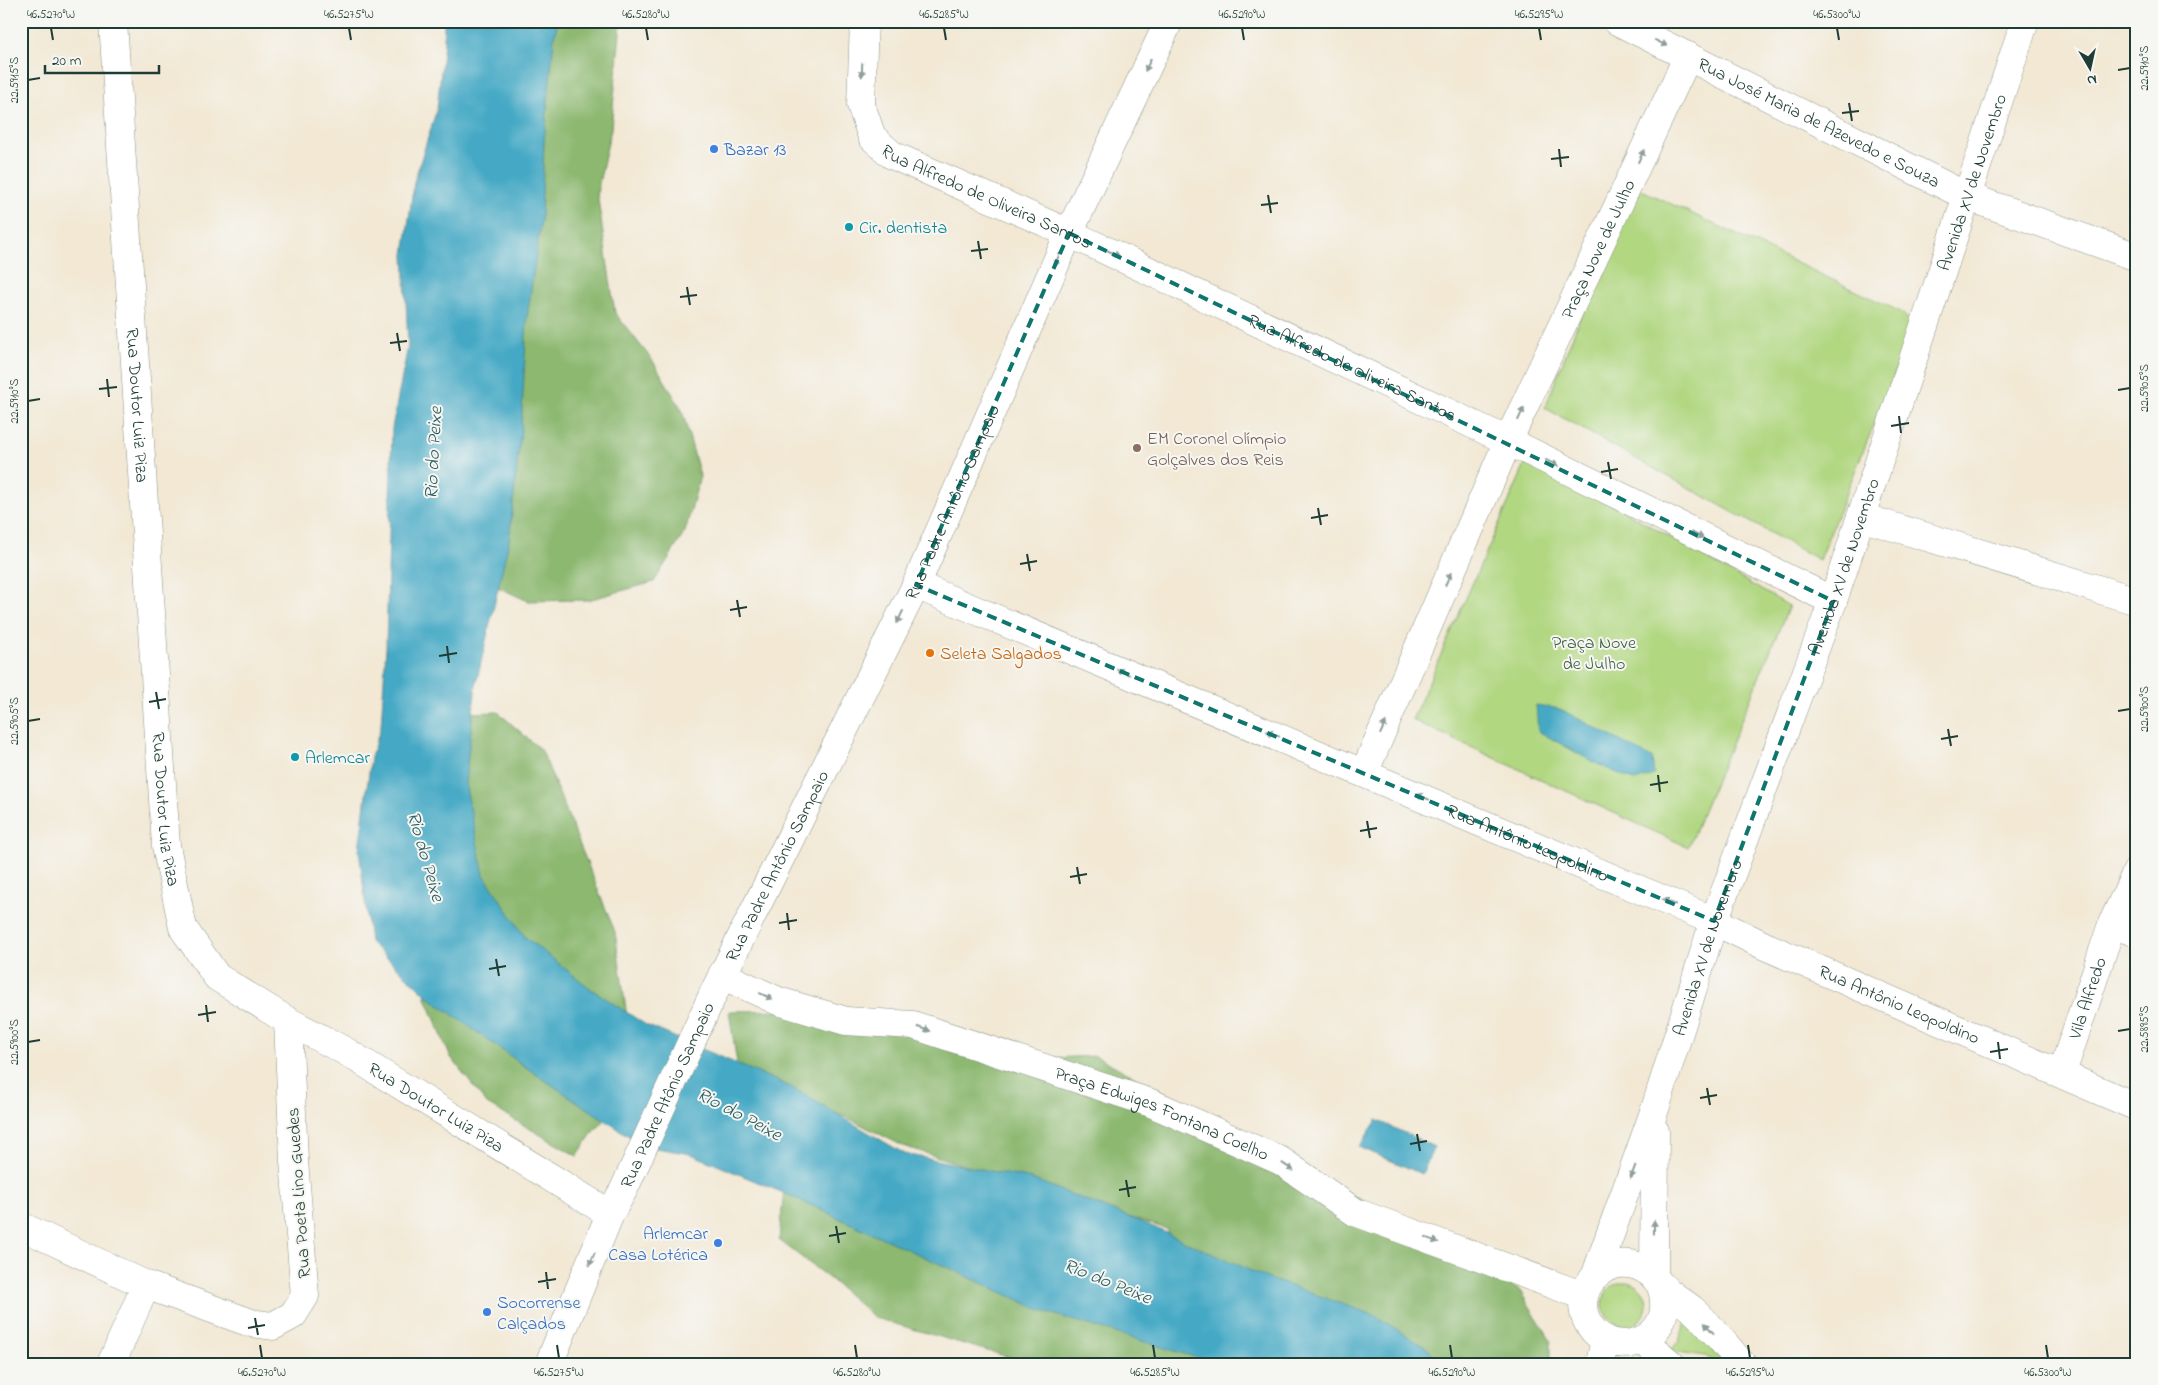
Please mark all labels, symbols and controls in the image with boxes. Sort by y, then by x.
text: 46.5270°W [27,6,75,24]
text: 46.5275°W [324,6,374,24]
text: 46.5280°W [622,6,670,24]
text: 46.5285°W [919,6,969,24]
text: 46.5290°W [1219,6,1265,24]
text: 46.5295°W [1515,6,1563,24]
text: 46.5300°W [1813,6,1861,24]
one-way arrow [1654,39,1668,47]
scale bar [45,42,159,74]
north arrow [2066,42,2116,92]
text: 22.5910°S [2136,45,2154,90]
text: 20 m [52,50,82,72]
street label: Rua José Maria de Azevedo e Souza [1692,52,1944,196]
text: 22.5915°S [6,56,24,103]
one-way arrow [1144,58,1152,72]
one-way arrow [858,62,866,78]
text: N [2085,68,2098,90]
street label: Avenida XV de Novembro [1932,91,2015,274]
place label: Bazar 13 [723,138,786,164]
street label: Rua Alfredo de Oliveira Santos [874,139,1095,257]
marker: Bazar 13 [708,143,720,155]
one-way arrow [1638,149,1646,163]
street label: Praça Nove de Julho [1556,176,1643,324]
place label: Cir. dentista [859,216,947,242]
marker: Cir. dentista [843,221,855,233]
one-way arrow [1106,250,1120,258]
one-way arrow [1053,253,1061,267]
street label: Rua Alfredo de Oliveira Santos [1243,309,1460,430]
street label: Rua Doutor Luiz Piza [118,327,154,483]
text: 22.5905°S [2136,364,2154,412]
text: 22.5910°S [6,378,24,423]
street label: Rua Padre Antônio Sampaio [900,401,1008,605]
water label: Rio do Peixe [419,405,450,500]
one-way arrow [1517,407,1525,421]
place label: EM Coronel Olímpio Golçalves dos Reis [1147,427,1286,474]
marker: EM Coronel Olímpio Golçalves dos Reis [1131,442,1143,454]
one-way arrow [1544,459,1559,467]
street label: Avenida XV de Novembro [1803,475,1888,659]
one-way arrow [1690,531,1704,539]
one-way arrow [1445,572,1453,586]
one-way arrow [896,610,904,624]
park label: Praça Nove de Julho [1552,631,1637,678]
place label: Seleta Salgados [940,642,1062,669]
marker: Seleta Salgados [924,647,936,659]
one-way arrow [1116,667,1130,675]
text: 22.5900°S [2136,686,2154,732]
text: 22.5905°S [6,697,24,745]
one-way arrow [1380,721,1388,735]
one-way arrow [1266,730,1280,738]
street label: Rua Doutor Luiz Piza [144,731,185,889]
place label: Arlemcar [305,746,370,772]
marker: Arlemcar [289,751,301,763]
street label: Rua Padre Antônio Sampaio [720,767,837,967]
one-way arrow [1415,793,1430,801]
street label: Rua Antônio Leopoldino [1442,799,1612,890]
water label: Rio do Peixe [399,808,451,906]
street label: Avenida XV de Novembro [1668,856,1751,1040]
one-way arrow [1661,898,1676,906]
street label: Vila Alfredo [2063,954,2115,1044]
street label: Rua Antônio Leopoldino [1814,960,1983,1052]
one-way arrow [759,992,773,1000]
street label: Rua Padre Atônio Sampaio [615,999,723,1193]
text: 22.5895°S [2136,1005,2154,1053]
text: 22.5900°S [6,1019,24,1065]
one-way arrow [917,1025,932,1033]
street label: Rua Doutor Luiz Piza [362,1057,508,1160]
street label: Praça Edwiges Fontana Coelho [1051,1061,1272,1169]
water label: Rio do Peixe [692,1082,787,1150]
street label: Rua Poeta Lino Guedes [281,1107,319,1279]
one-way arrow [1282,1162,1295,1171]
one-way arrow [1629,1164,1636,1179]
one-way arrow [1651,1219,1659,1235]
place label: Arlemcar Casa Lotérica [608,1222,708,1269]
one-way arrow [1425,1236,1440,1244]
marker: Arlemcar Casa Lotérica [712,1237,724,1249]
one-way arrow [587,1252,595,1266]
water label: Rio do Peixe [1059,1252,1156,1313]
place label: Socorrense Calçados [497,1291,582,1338]
marker: Socorrense Calçados [481,1306,493,1318]
one-way arrow [1703,1322,1715,1334]
text: 46.5270°W [238,1364,286,1382]
text: 46.5275°W [534,1364,584,1382]
text: 46.5280°W [833,1364,881,1382]
text: 46.5285°W [1130,1364,1180,1382]
text: 46.5290°W [1429,1364,1475,1382]
text: 46.5295°W [1726,1364,1774,1382]
text: 46.5300°W [2024,1364,2072,1382]

